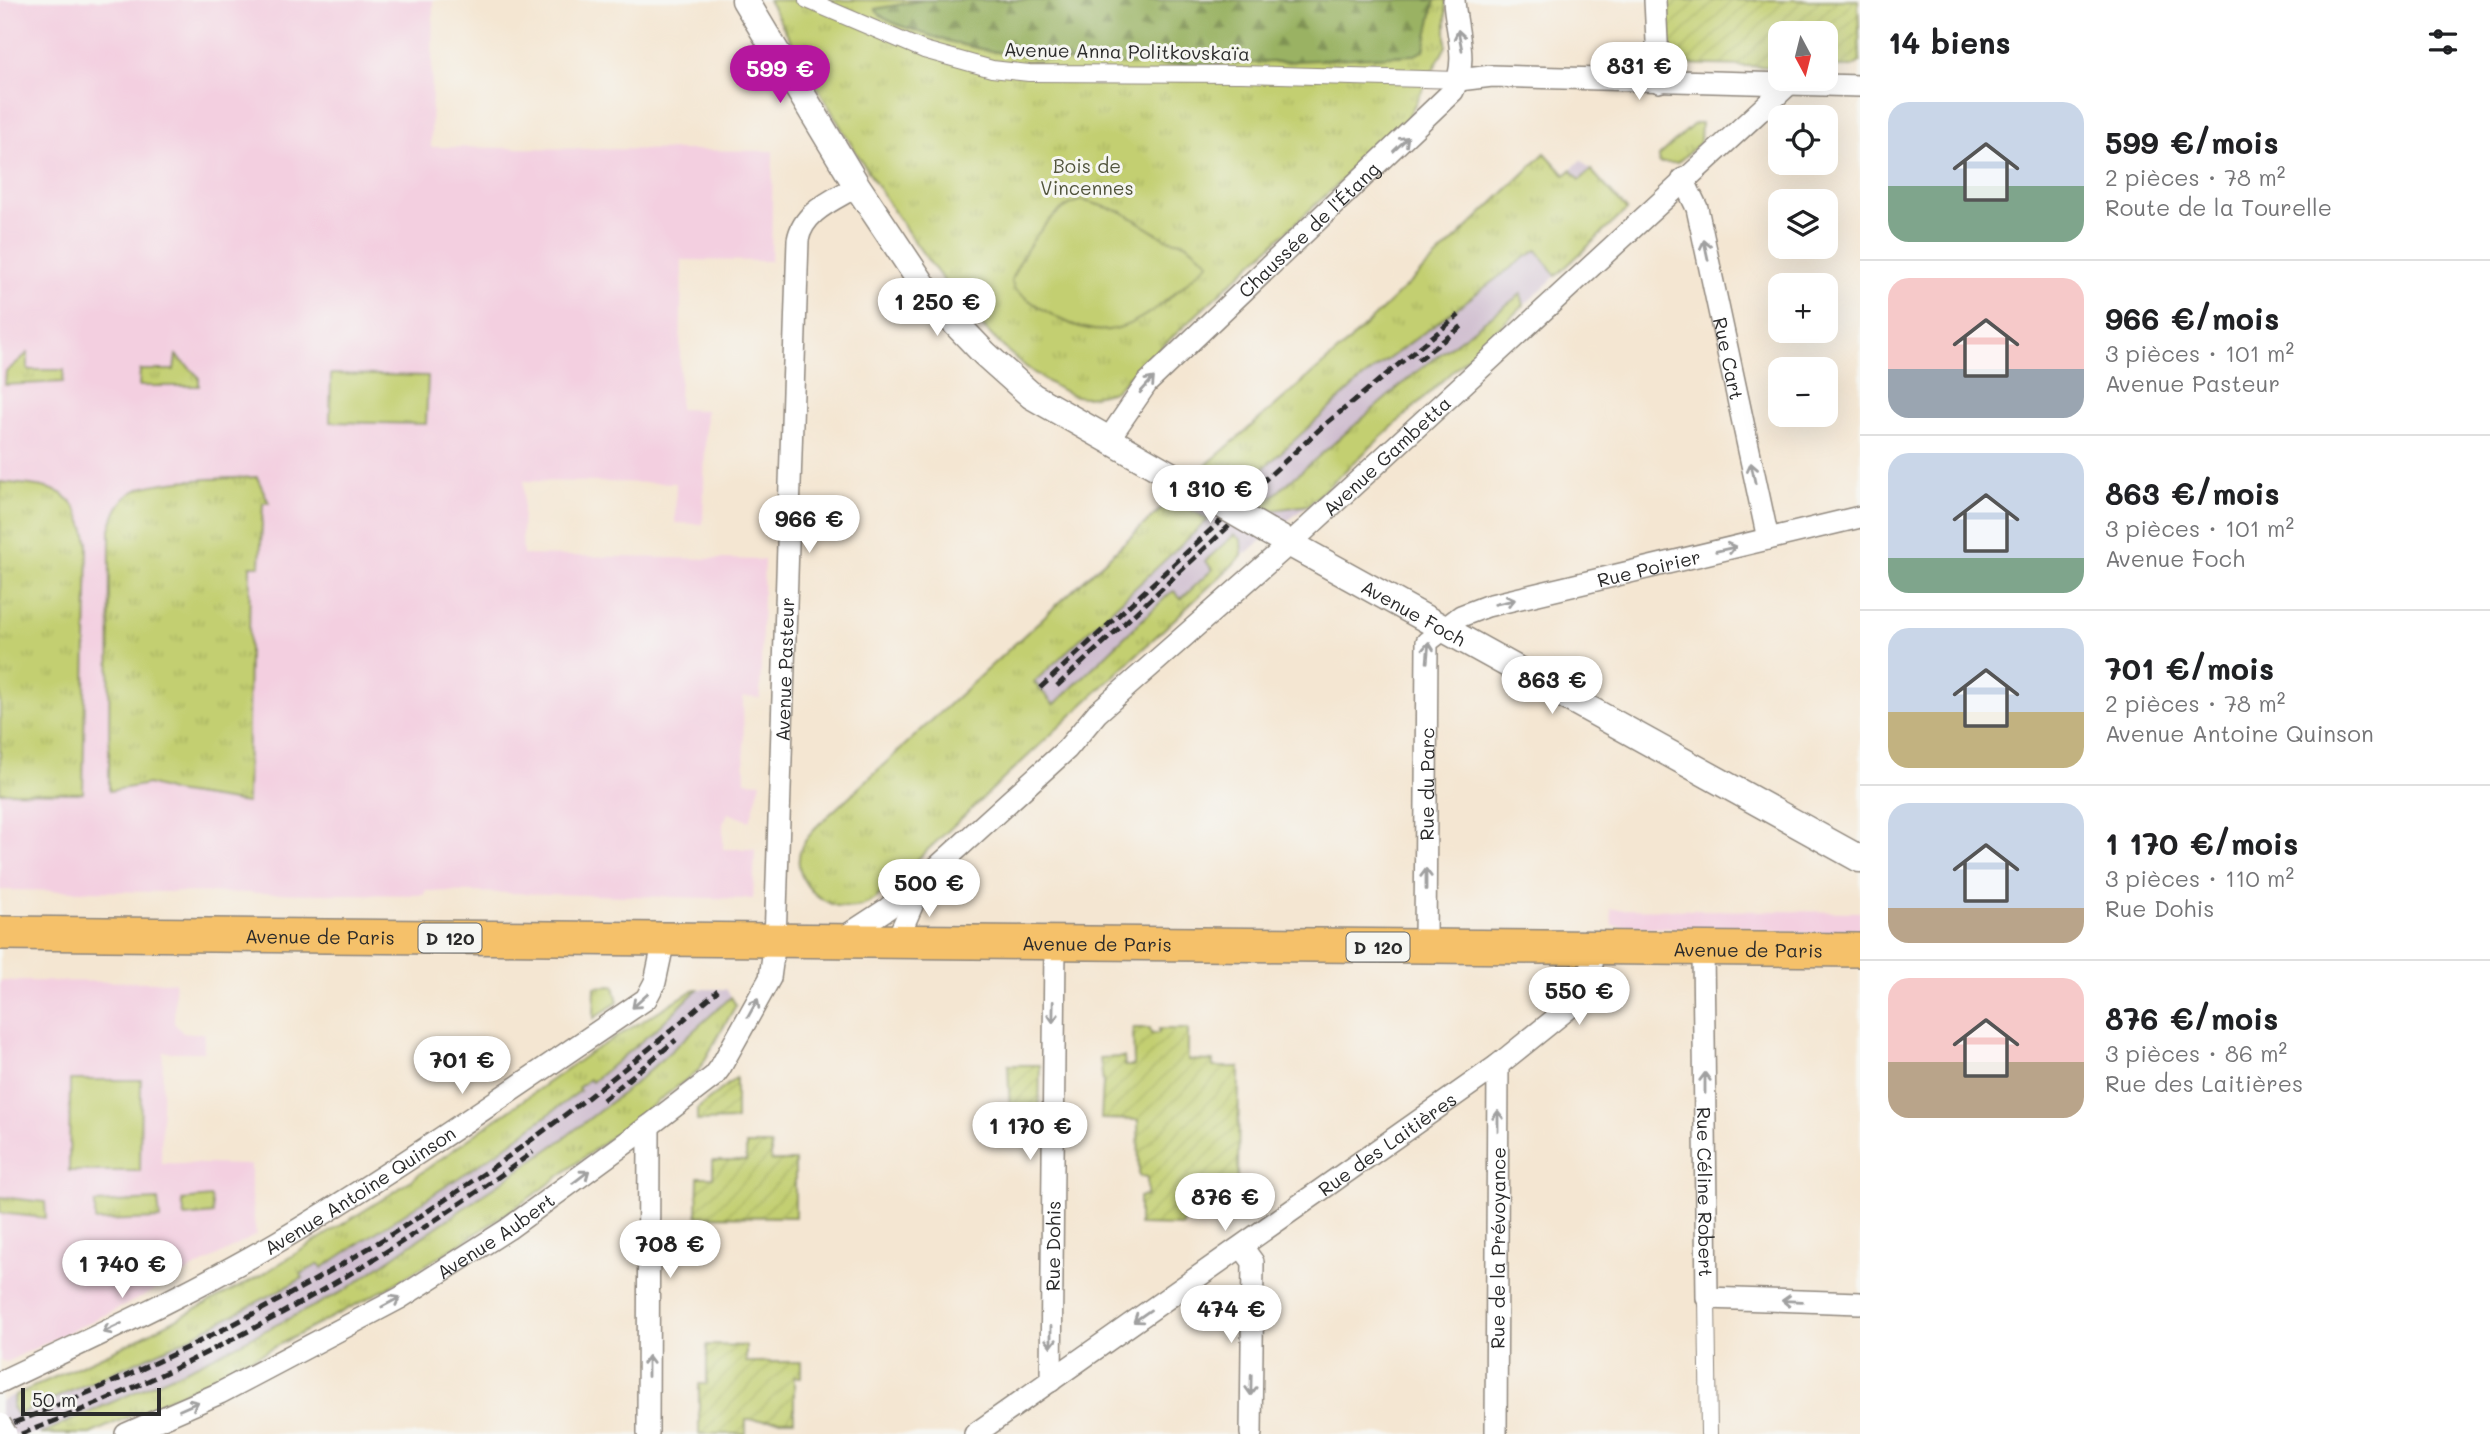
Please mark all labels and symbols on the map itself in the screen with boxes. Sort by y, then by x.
north arrow [1768,21,1838,91]
one-way arrow [1453,29,1466,52]
street label: Avenue Anna Politkovskaïa [1004,36,1250,66]
pin: 831 € [1590,42,1688,102]
pin: 599 € [731,46,829,105]
one-way arrow [1392,135,1409,152]
park label: Bois de Vincennes [1040,153,1134,200]
street label: Chaussée de l'Étang [1232,156,1384,302]
one-way arrow [1699,239,1713,262]
pin: 1 250 € [872,278,1002,338]
street label: Rue Cart [1708,315,1750,402]
one-way arrow [1139,376,1155,394]
street label: Avenue Gambetta [1317,390,1455,520]
one-way arrow [1746,462,1760,485]
pin: 1 310 € [1145,466,1275,525]
pin: 966 € [760,496,858,555]
one-way arrow [1714,542,1737,555]
street label: Rue Poirier [1594,543,1703,592]
street label: Avenue Foch [1357,573,1471,651]
one-way arrow [1493,594,1516,608]
street label: Avenue Pasteur [769,597,799,742]
one-way arrow [1422,641,1435,664]
pin: 863 € [1503,656,1601,716]
street label: Rue du Parc [1413,727,1439,841]
pin: 500 € [880,860,978,919]
one-way arrow [1419,868,1433,891]
street label: Avenue de Paris [245,923,395,949]
road number: D 120 [419,923,482,953]
street label: Avenue de Paris [1022,930,1172,956]
road number: D 120 [1346,932,1410,962]
street label: Avenue de Paris [1673,936,1823,962]
pin: 550 € [1530,968,1628,1027]
one-way arrow [631,993,649,1009]
one-way arrow [746,999,760,1019]
one-way arrow [1046,1000,1060,1023]
pin: 701 € [413,1036,511,1096]
one-way arrow [1698,1072,1712,1095]
street label: Rue des Laitières [1313,1086,1461,1201]
pin: 1 170 € [965,1102,1095,1162]
street label: Rue Céline Robert [1692,1107,1719,1277]
one-way arrow [1491,1110,1505,1133]
street label: Avenue Antoine Quinson [259,1120,460,1260]
street label: Rue de la Prévoyance [1484,1147,1510,1349]
one-way arrow [571,1170,589,1185]
pin: 876 € [1176,1174,1274,1233]
street label: Avenue Aubert [431,1187,559,1284]
street label: Rue Dohis [1039,1201,1065,1291]
pin: 708 € [621,1220,719,1280]
pin: 1 740 € [57,1240,187,1300]
pin: 474 € [1182,1286,1280,1345]
one-way arrow [1781,1294,1804,1308]
one-way arrow [380,1295,401,1309]
one-way arrow [1133,1309,1152,1323]
one-way arrow [102,1322,123,1335]
one-way arrow [1044,1326,1058,1349]
one-way arrow [642,1355,655,1378]
one-way arrow [1244,1373,1258,1396]
scale bar [21,1385,161,1417]
one-way arrow [178,1399,199,1412]

